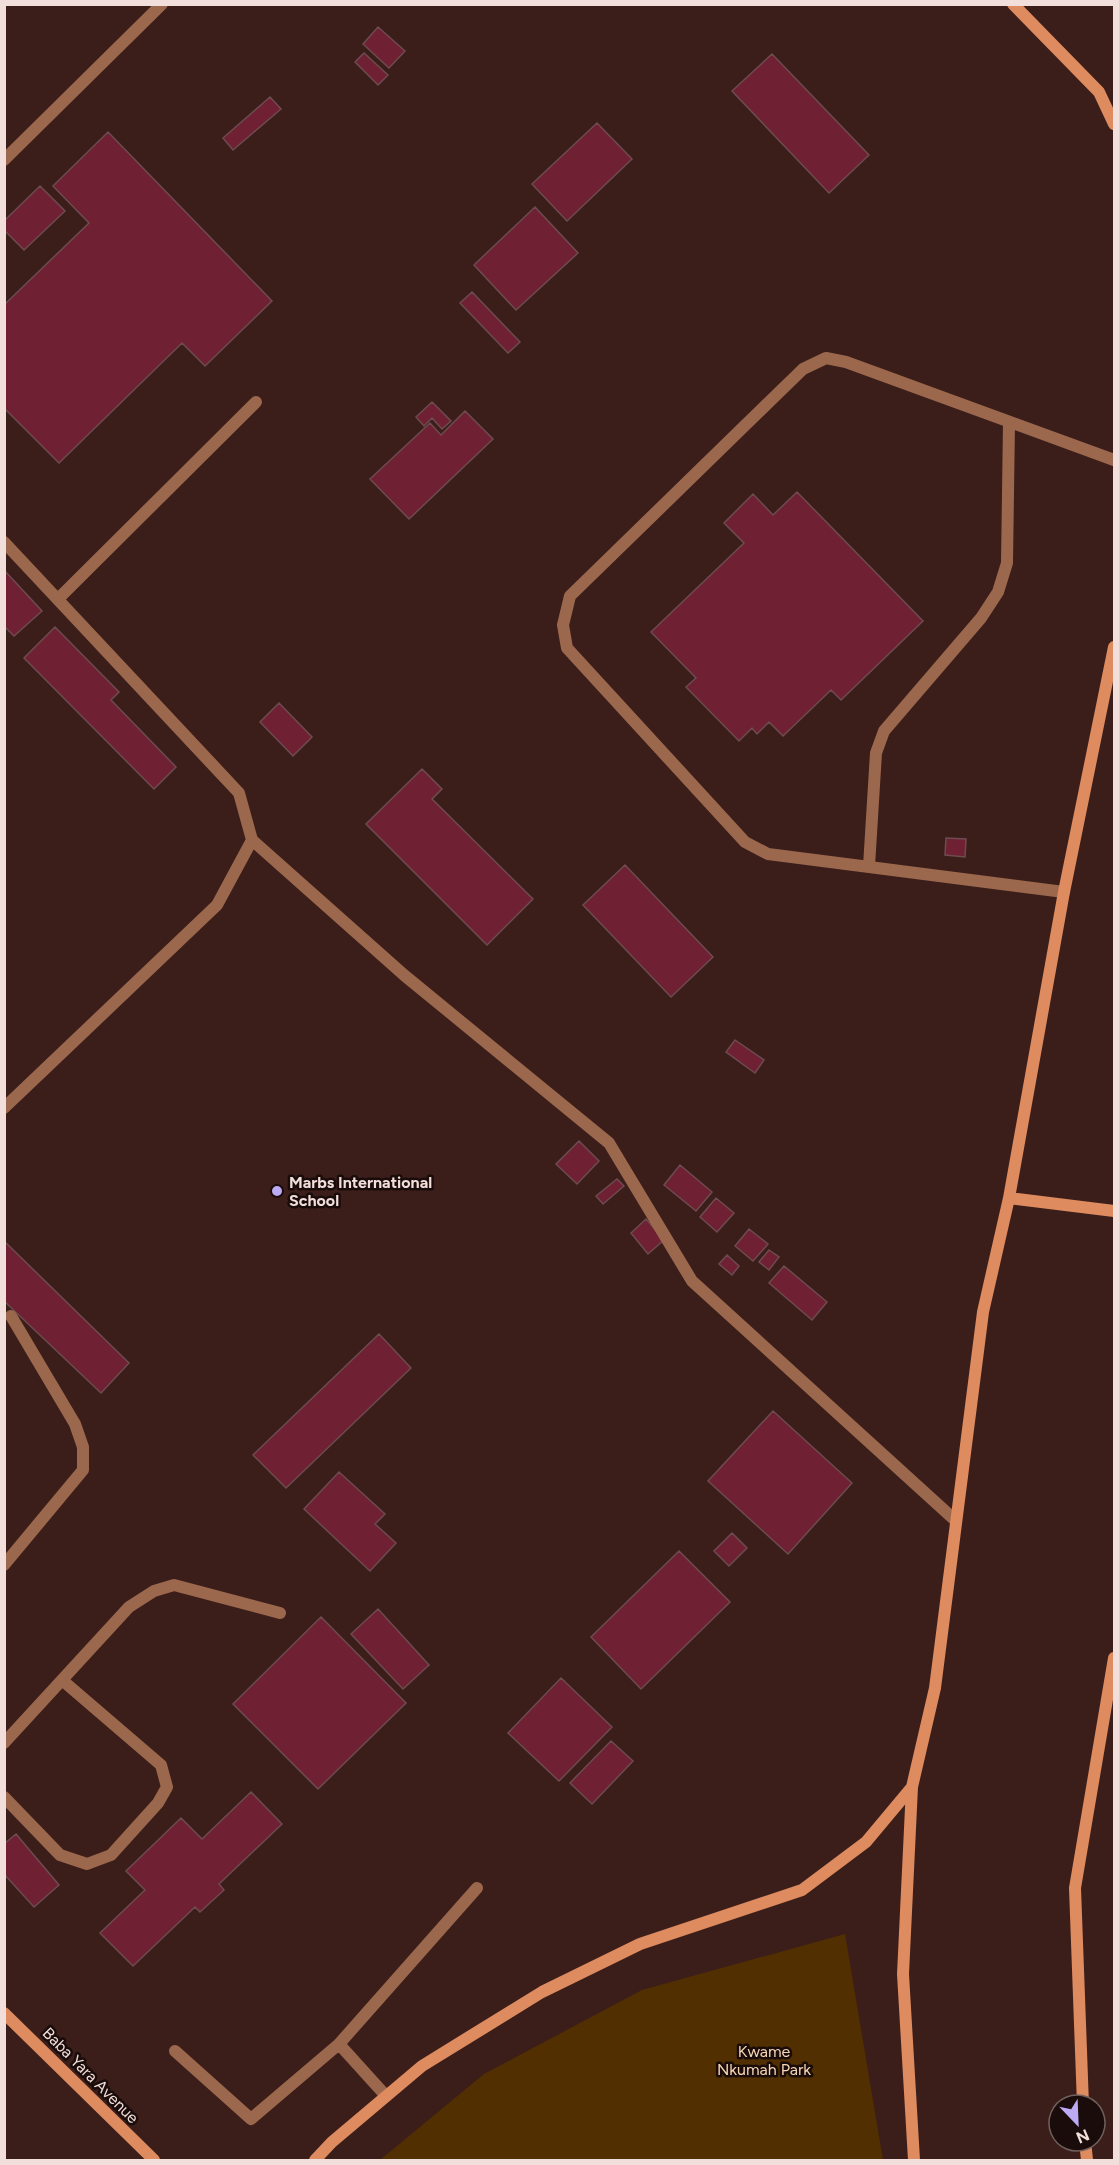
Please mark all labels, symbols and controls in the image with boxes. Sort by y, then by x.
place label: Marbs International School [289,1173,432,1210]
marker: Marbs International School [270,1184,284,1198]
street label: Baba Yara Avenue [39,2023,143,2127]
park label: Kwame Nkumah Park [717,2042,811,2079]
north arrow [1047,2093,1107,2153]
text: N [1073,2125,1092,2148]

